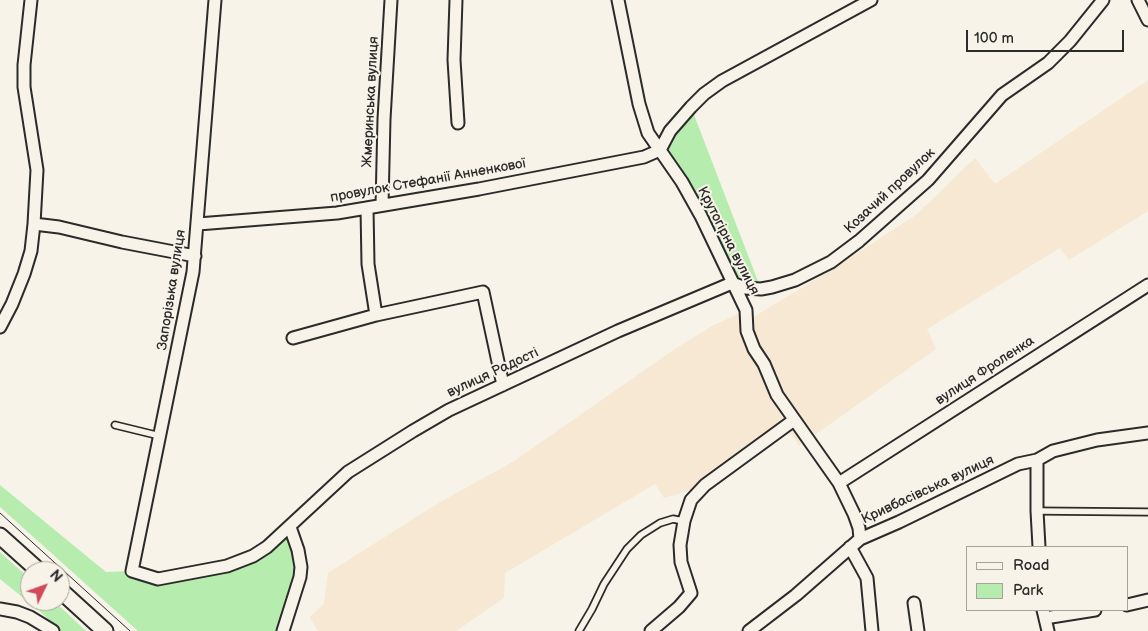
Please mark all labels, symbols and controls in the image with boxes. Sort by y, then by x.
scale bar [968,20,1126,52]
text: 100 m [974,29,1014,48]
street label: Жмеринська вулиця [359,36,383,168]
street label: Козачий провулок [841,145,939,237]
street label: провулок Стефанії Анненкової [329,156,527,206]
street label: Крутогірна вулиця [693,184,763,298]
street label: Запорізька вулиця [154,229,190,351]
street label: вулиця Фроленка [932,333,1038,409]
street label: вулиця Радості [445,344,541,402]
street label: Кривбасівська вулиця [859,452,997,528]
legend [966,546,1128,611]
text: Road [1013,556,1049,575]
north arrow [20,561,70,611]
text: N [46,567,66,586]
text: Park [1013,581,1043,600]

